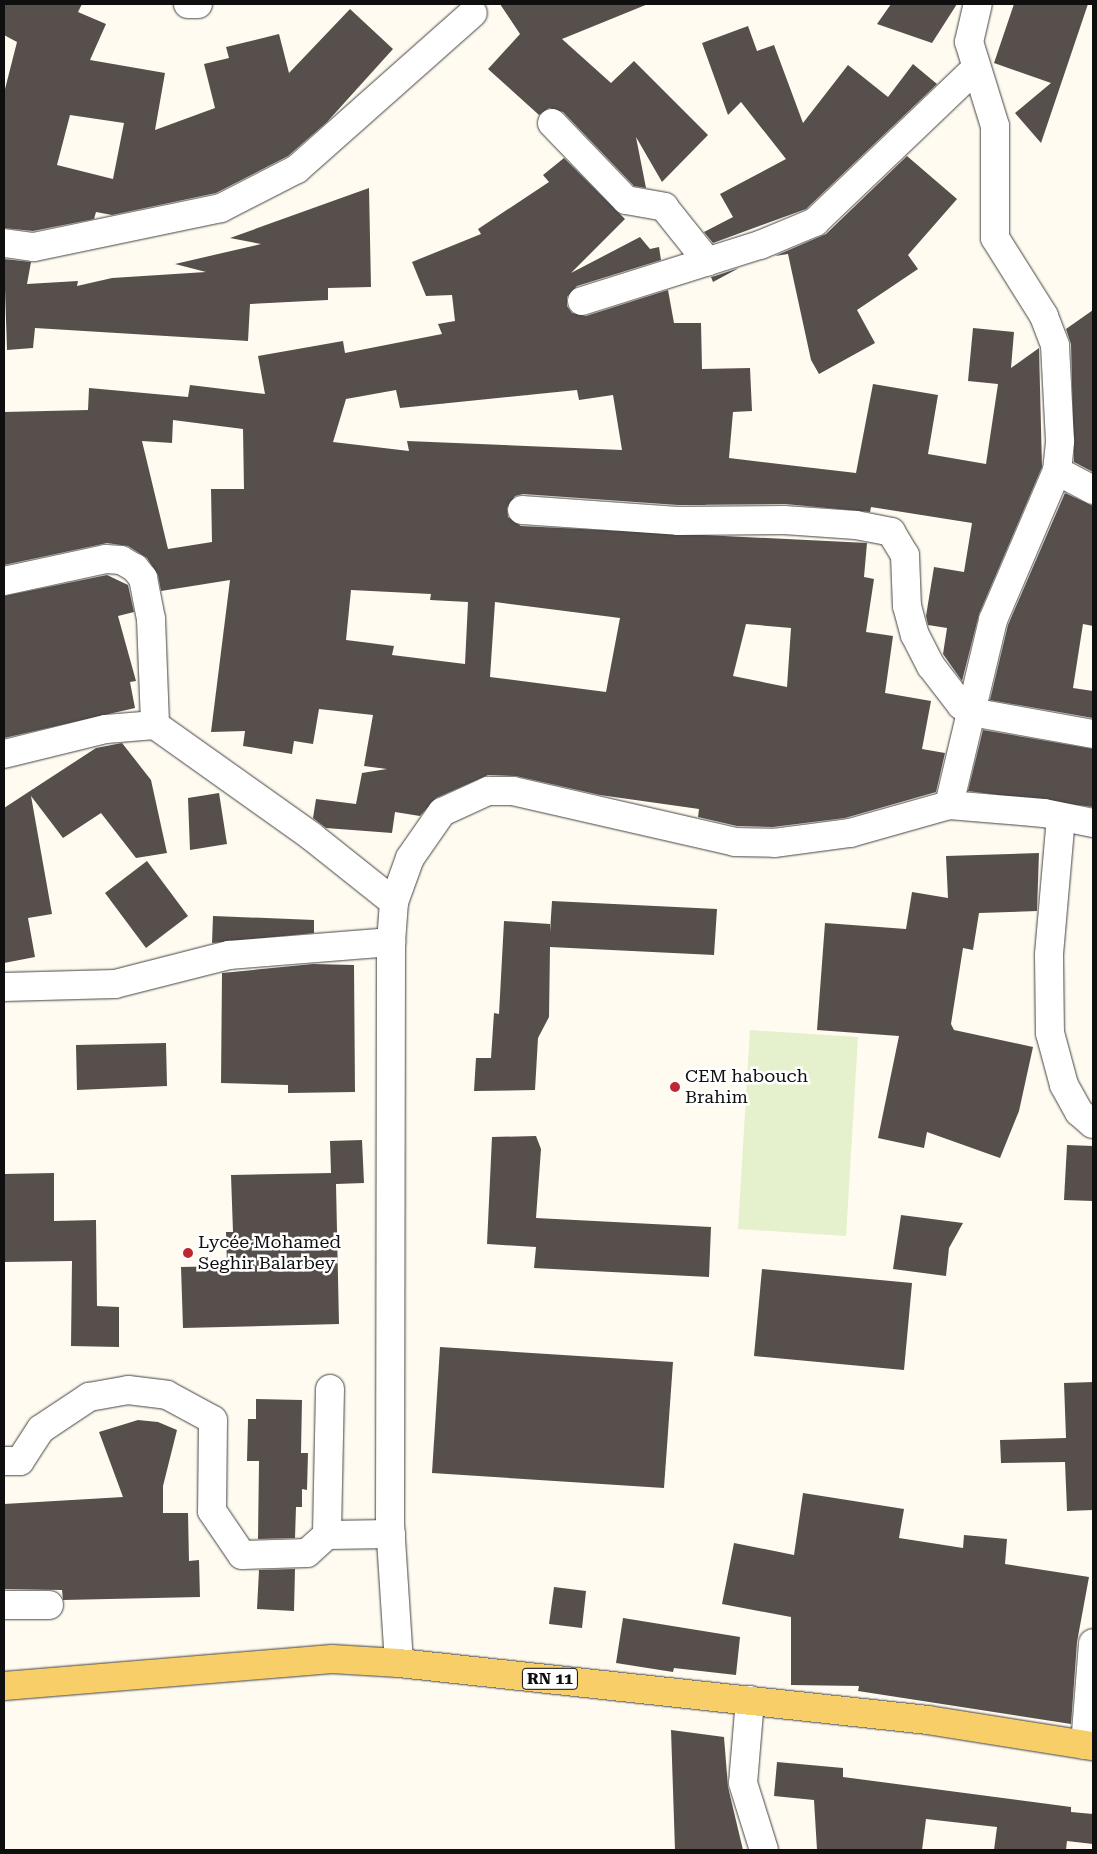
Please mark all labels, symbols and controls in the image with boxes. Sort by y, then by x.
place label: CEM habouch Brahim [685,1066,808,1108]
marker: CEM habouch Brahim [669,1081,681,1093]
place label: Lycée Mohamed Seghir Balarbey [198,1232,341,1274]
marker: Lycée Mohamed Seghir Balarbey [182,1247,194,1259]
road number: RN 11 [521,1666,579,1692]

